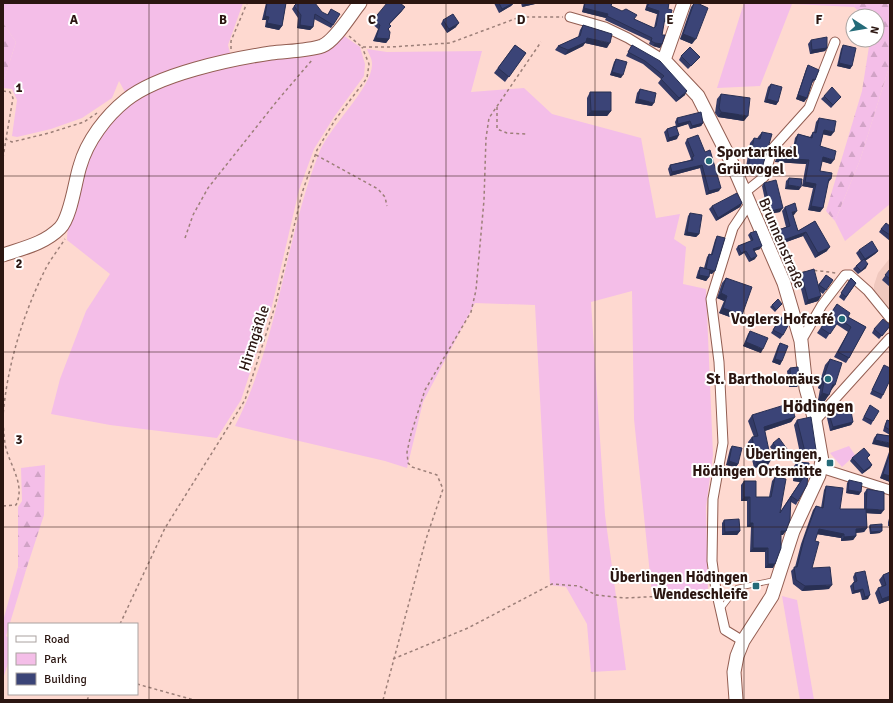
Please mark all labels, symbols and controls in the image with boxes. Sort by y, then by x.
north arrow [845,8,885,48]
text: A [70,12,79,28]
text: B [219,12,227,28]
text: C [368,12,376,28]
text: D [517,12,526,28]
text: E [666,12,674,28]
text: F [816,12,823,28]
text: N [867,25,881,35]
text: 1 [15,80,23,96]
place label: Sportartikel Grünvogel [717,143,798,178]
marker: Sportartikel Grünvogel [704,156,714,166]
street label: Brunnenstraße [755,195,809,291]
text: 2 [15,256,23,272]
street label: Hirmgäßle [235,303,273,373]
place label: Voglers Hofcafé [731,310,834,328]
marker: Voglers Hofcafé [837,314,847,324]
place label: St. Bartholomäus [706,370,820,388]
marker: St. Bartholomäus [823,374,833,384]
district label: Hödingen [783,396,853,417]
text: 3 [15,432,23,448]
place label: Überlingen, Hödingen Ortsmitte [692,445,822,480]
marker: Überlingen, Hödingen Ortsmitte [825,458,835,468]
place label: Überlingen Hödingen Wendeschleife [610,568,748,603]
marker: Überlingen Hödingen Wendeschleife [751,581,761,591]
legend [8,623,138,695]
text: Road [44,632,70,647]
text: Park [44,652,67,667]
text: Building [44,672,87,687]

